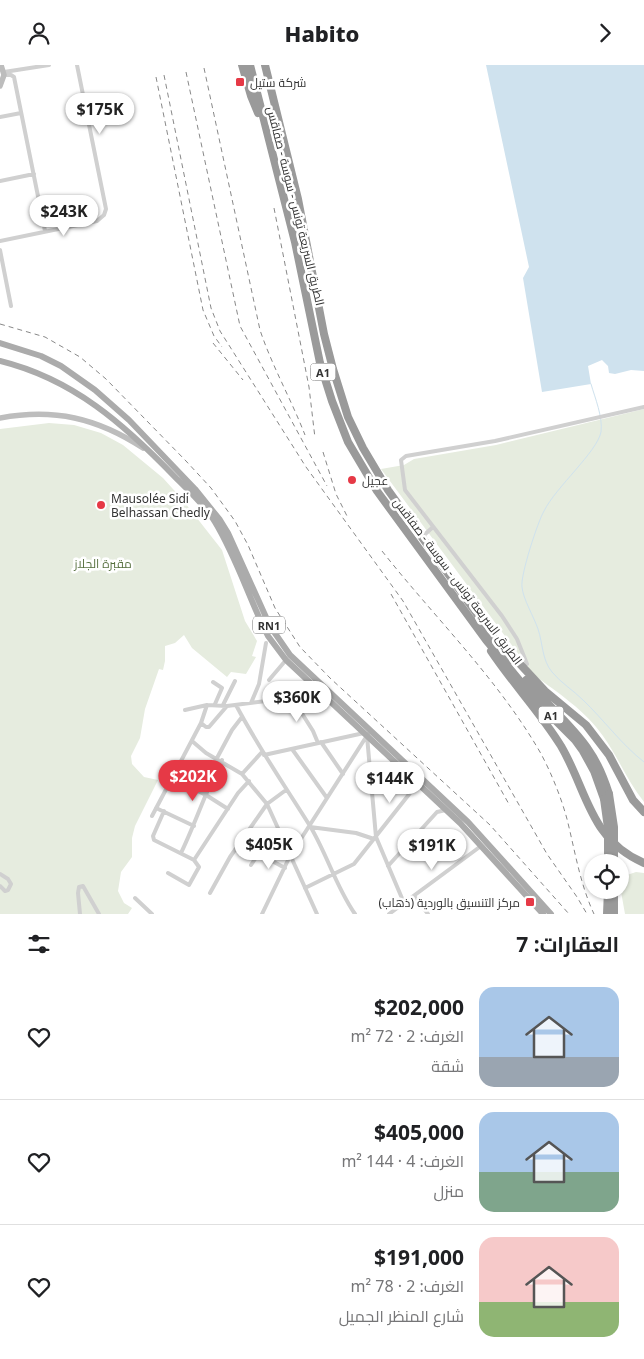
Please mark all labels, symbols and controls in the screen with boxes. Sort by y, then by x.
text: Habito [285,18,359,48]
icon: person [25,19,53,47]
icon: forward [591,19,619,47]
place label: شركة ستيل [250,74,306,91]
marker: شركة ستيل [234,76,246,88]
pin: $175K [65,93,135,135]
text: $175K [76,98,124,120]
street label: الطريق السريعة تونس - سوسة - صفاقس [263,105,329,307]
pin: $243K [29,195,99,237]
text: $243K [40,200,88,222]
road number: A1 [310,363,336,381]
place label: عجيل [362,472,388,489]
marker: عجيل [346,474,358,486]
place label: Mausolée Sidi Belhassan Chedly [111,490,211,521]
street label: الطريق السريعة تونس - سوسة - صفاقس [390,494,526,668]
marker: Mausolée Sidi Belhassan Chedly [95,499,107,511]
park label: مقبرة الجلاز [73,555,132,572]
road number: RN1 [253,617,285,633]
pin: $360K [262,681,332,723]
text: $360K [273,686,321,708]
road number: A1 [538,707,564,723]
pin: $202K [158,759,228,802]
pin: $144K [355,761,425,804]
text: $202K [169,765,217,787]
text: $144K [366,767,414,789]
pin: $405K [234,827,304,870]
pin: $191K [397,829,467,871]
text: $405K [245,833,293,855]
text: $191K [408,834,456,856]
map controls [584,854,629,899]
button: locate [584,854,629,899]
place label: مركز التنسيق بالوردية (ذهاب) [378,894,520,911]
marker: مركز التنسيق بالوردية (ذهاب) [524,896,536,908]
icon: filters [25,930,53,958]
text: العقارات: 7 [516,930,619,958]
text: $202,000 [374,993,464,1021]
icon: home [519,1007,579,1067]
icon: heart [25,1023,53,1051]
text: الغرف: 2 · 72 m² [351,1025,464,1047]
text: شقة [431,1055,464,1077]
text: $405,000 [374,1118,464,1146]
icon: home [519,1132,579,1192]
icon: heart [25,1148,53,1176]
text: الغرف: 4 · 144 m² [341,1150,464,1172]
text: منزل [434,1180,464,1202]
text: $191,000 [374,1243,464,1271]
icon: home [519,1257,579,1317]
icon: heart [25,1273,53,1301]
text: الغرف: 2 · 78 m² [351,1275,464,1297]
text: شارع المنظر الجميل [339,1305,464,1327]

